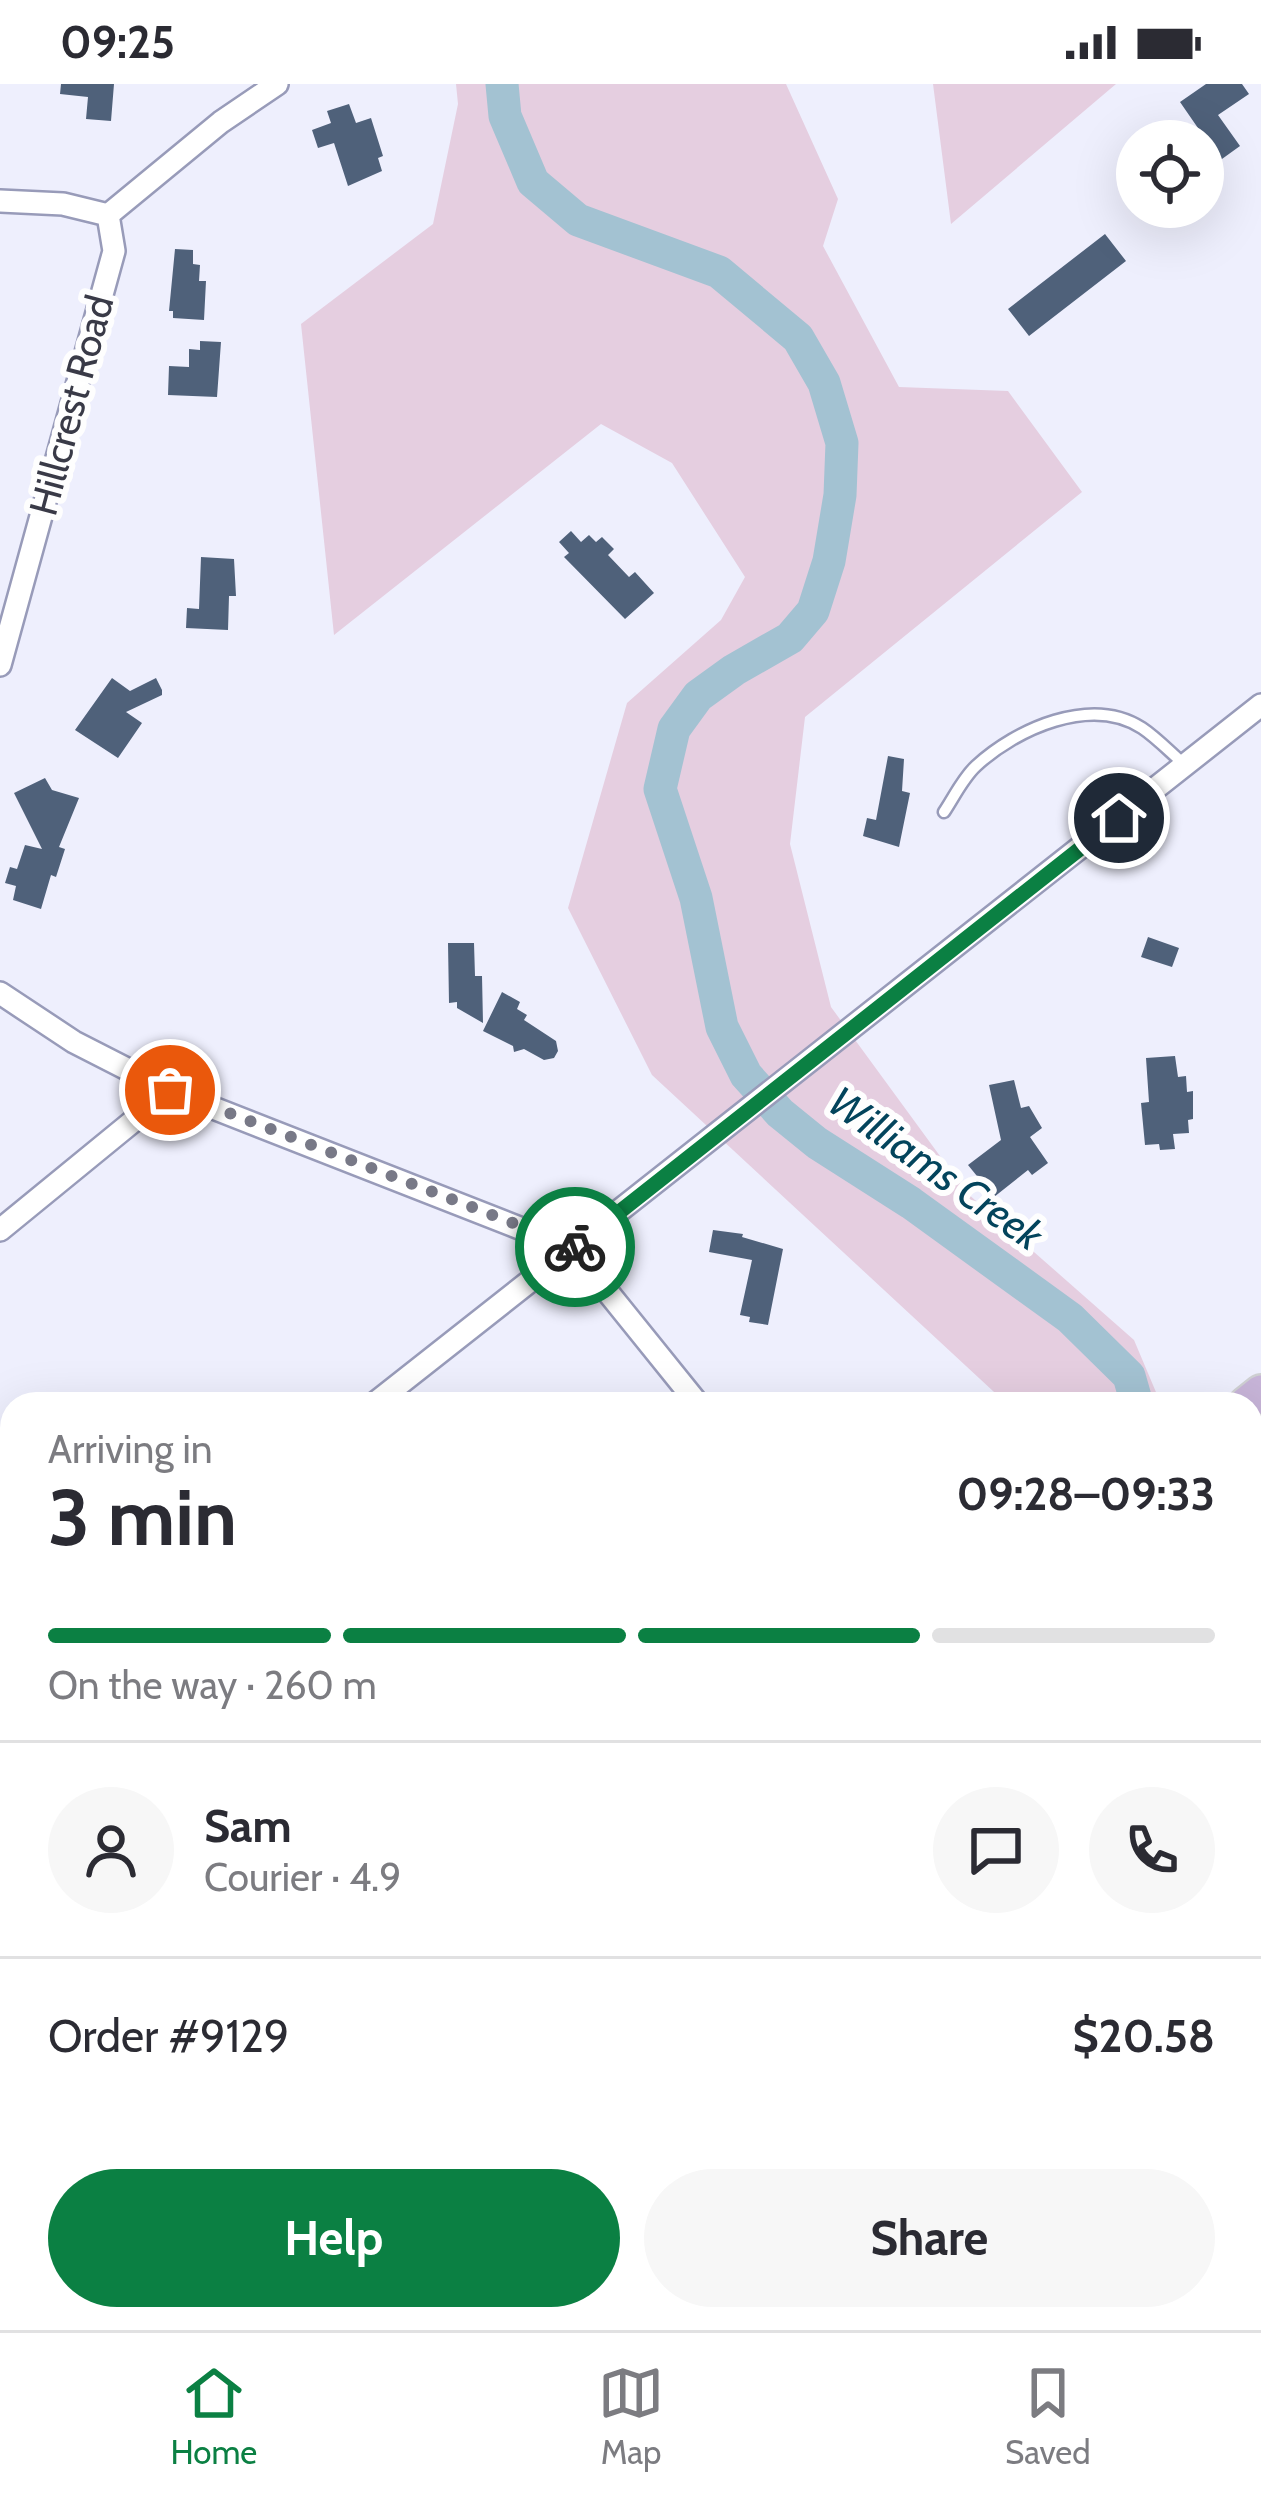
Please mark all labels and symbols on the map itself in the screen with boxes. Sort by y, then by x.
street label: Hillcrest Road [19,290,123,520]
pin [1068,767,1170,869]
pin [119,1039,221,1141]
water label: Williams Creek [819,1075,1054,1262]
courier [515,1187,635,1307]

